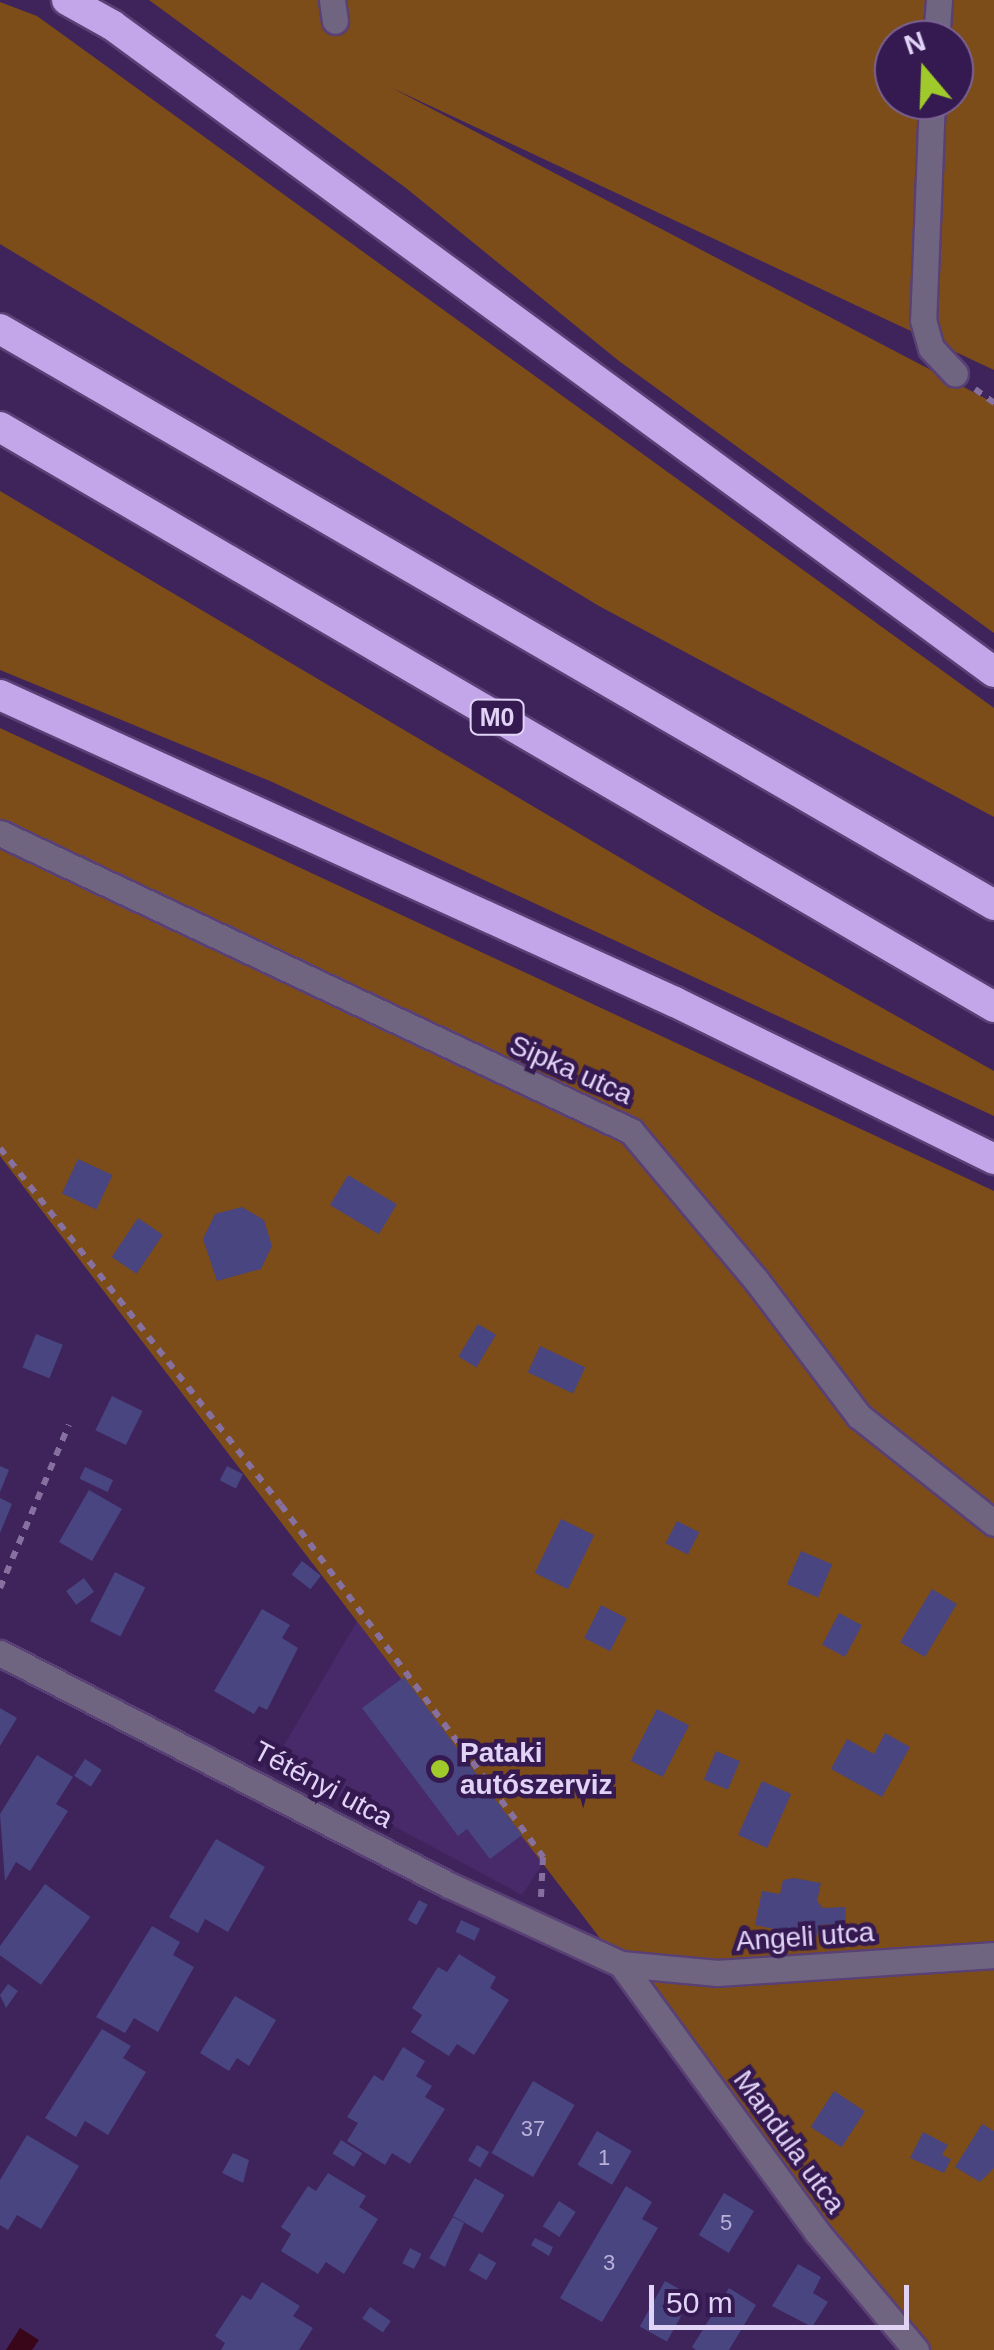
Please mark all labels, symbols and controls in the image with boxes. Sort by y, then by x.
north arrow [874,20,974,120]
text: N [900,25,929,61]
road number: M0 [470,697,524,737]
street label: Sipka utca [504,1028,638,1112]
street label: Tétényi utca [248,1734,398,1836]
place label: Pataki autószerviz [460,1736,612,1802]
marker: Pataki autószerviz [429,1758,451,1780]
street label: Angeli utca [735,1915,875,1959]
street label: Mandula utca [726,2064,852,2220]
house number: 37 [521,2116,545,2142]
house number: 1 [598,2145,610,2171]
house number: 5 [720,2210,732,2236]
house number: 3 [603,2250,615,2276]
scale bar [654,2265,914,2327]
text: 50 m [666,2286,733,2319]

